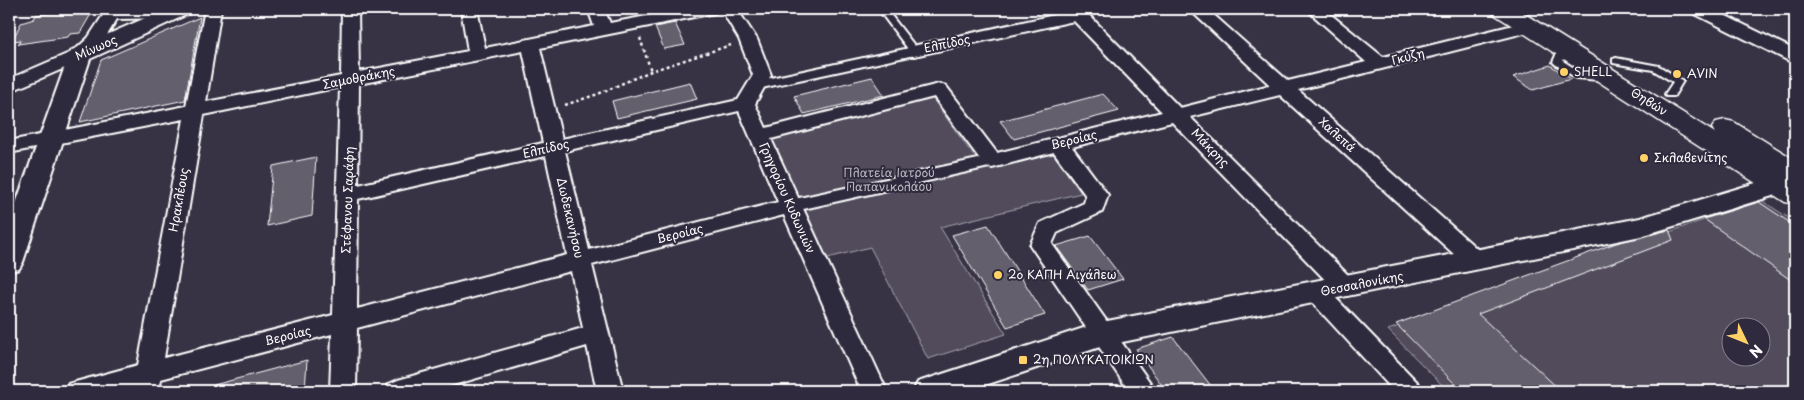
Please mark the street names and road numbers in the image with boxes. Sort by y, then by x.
street label: Ελπίδος [922,29,972,57]
street label: Μίνωος [72,30,119,64]
street label: Γκύζη [1389,43,1426,69]
street label: Σαμοθράκης [321,61,396,93]
street label: Θηβών [1628,83,1671,119]
street label: Χαλεπά [1315,113,1360,156]
street label: Μάκρης [1188,124,1234,171]
street label: Βεροίας [1049,125,1099,153]
street label: Ελπίδος [521,134,571,162]
street label: Γρηγορίου Κυδωνιών [755,139,820,256]
street label: Στέφανου Σαράφη [336,146,358,254]
street label: Ηρακλέους [164,166,193,233]
street label: Δωδεκανήσου [553,176,589,260]
street label: Βεροίας [655,219,705,247]
street label: Θεσσαλονίκης [1319,266,1405,300]
street label: Βεροίας [263,321,313,349]

